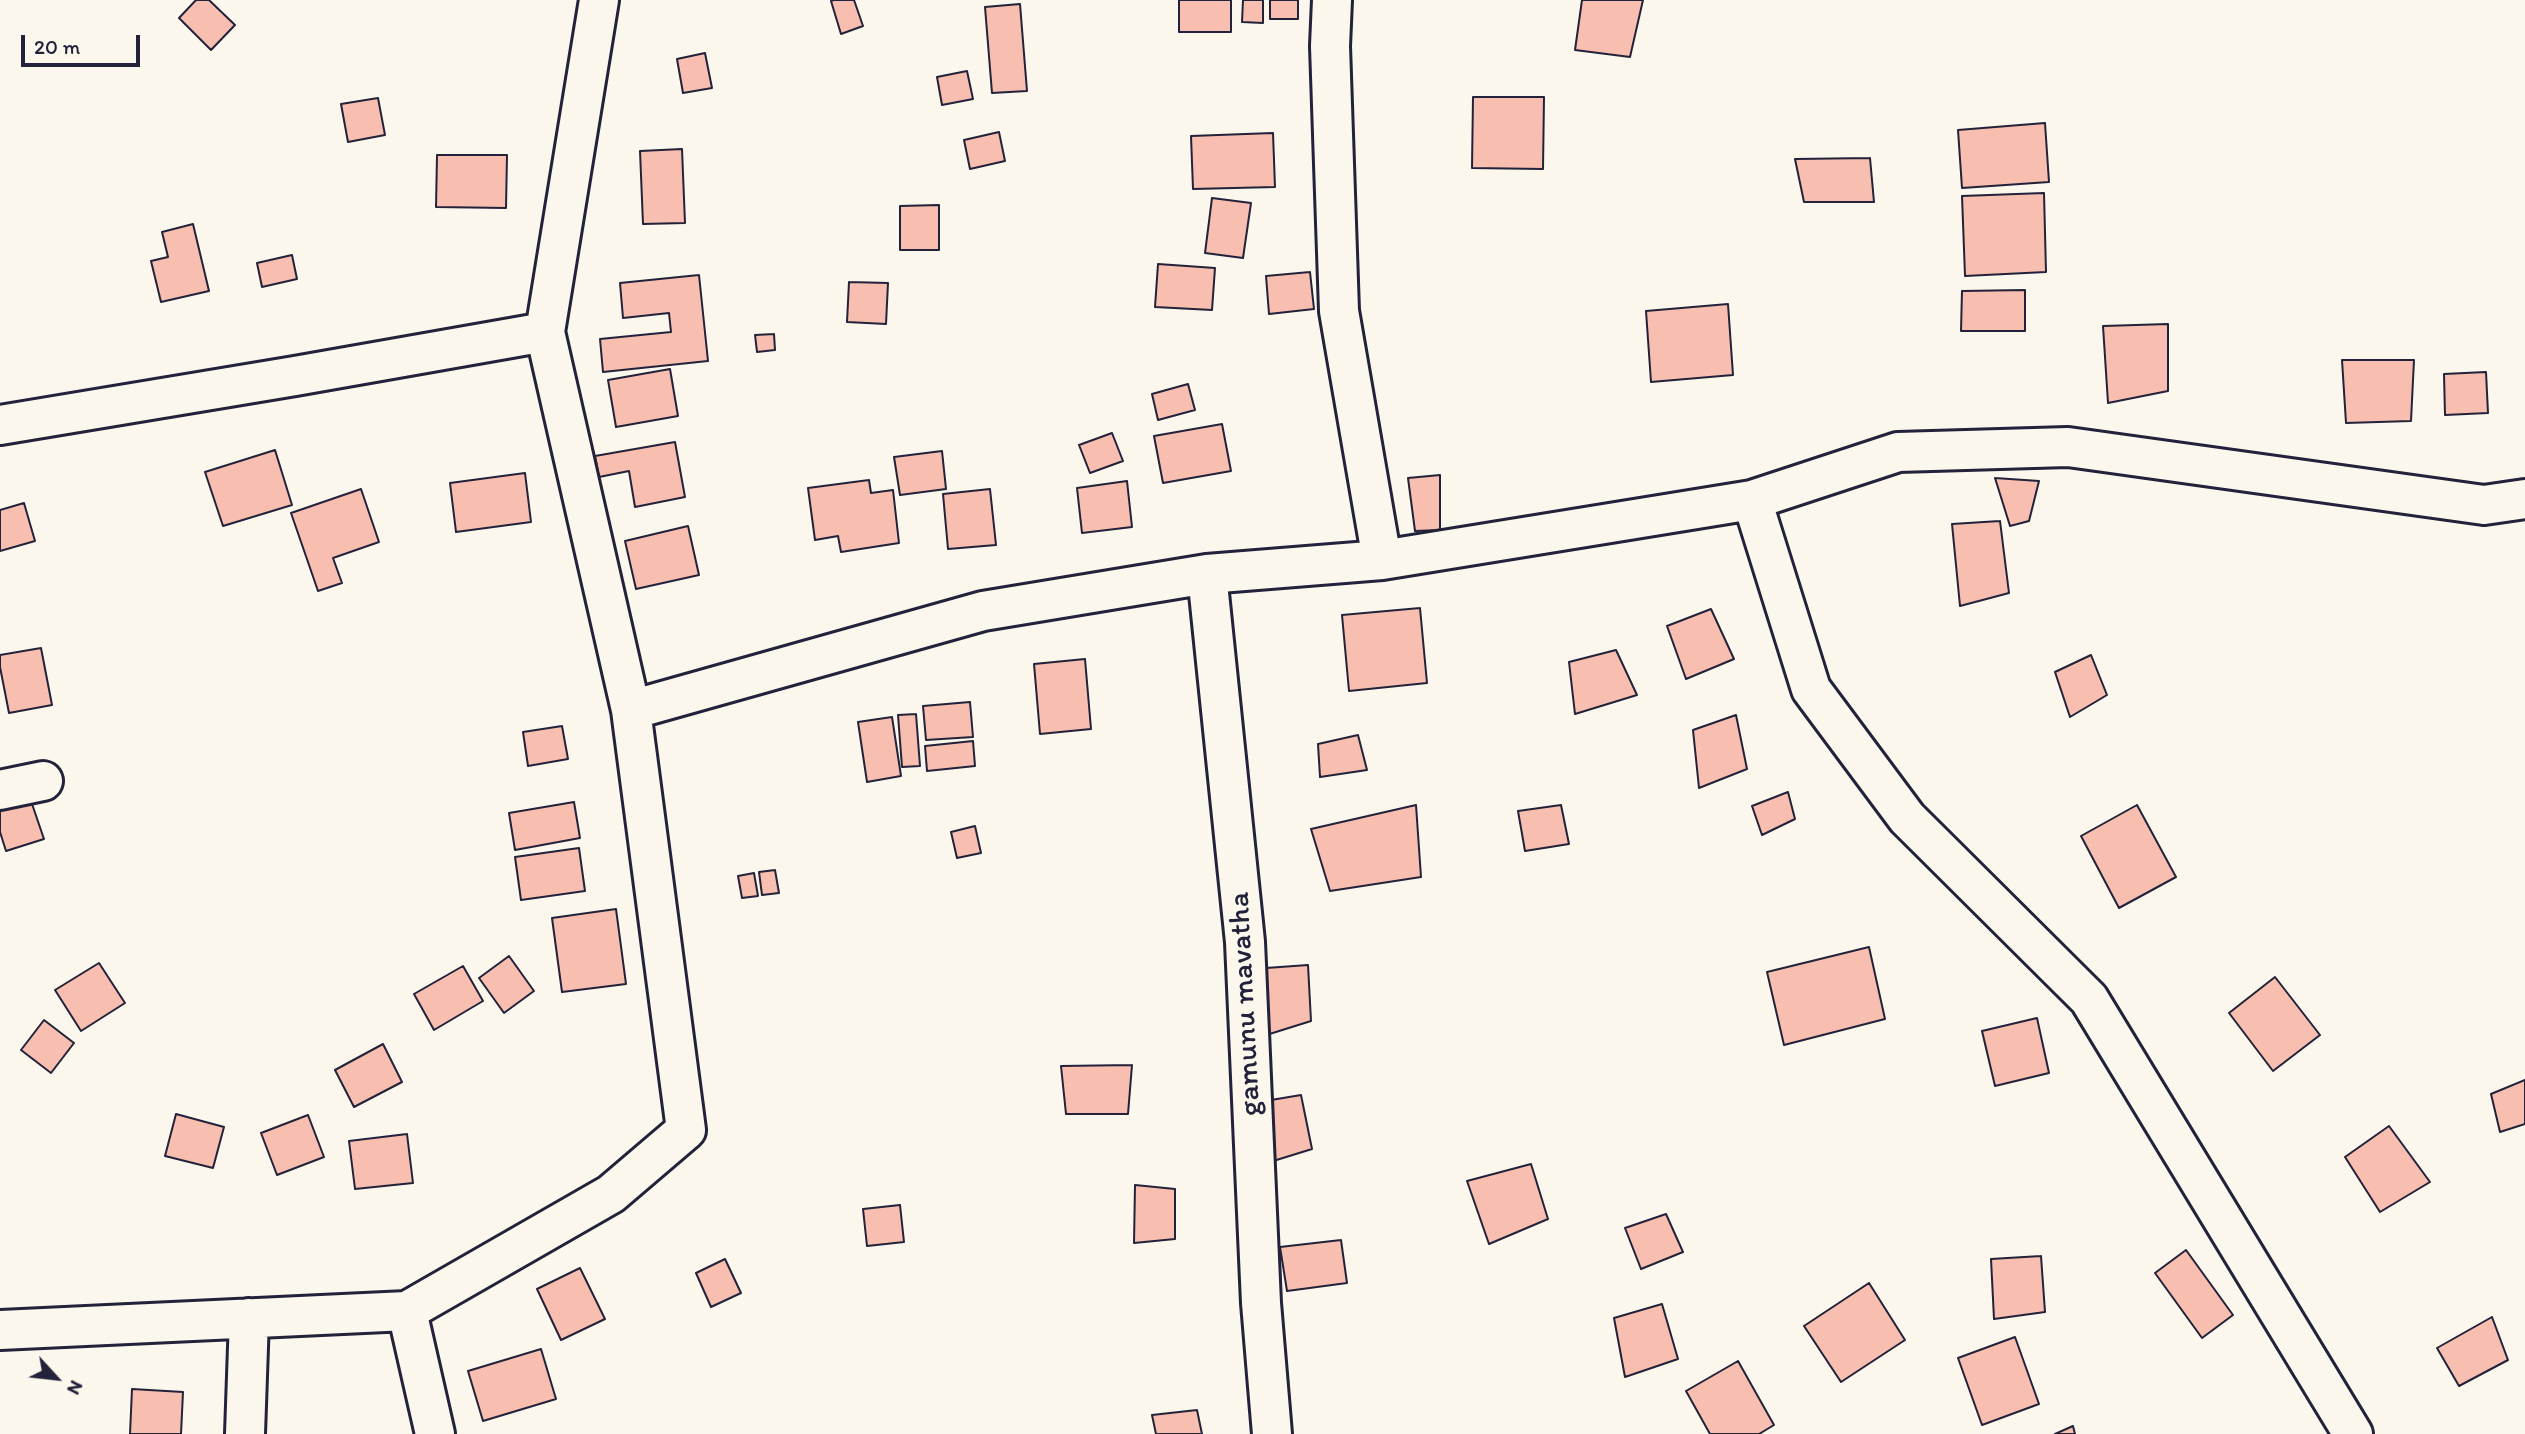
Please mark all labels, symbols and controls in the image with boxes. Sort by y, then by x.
scale bar [24,21,144,65]
text: 20 m [34,34,80,59]
street label: gamunu mavatha [1222,891,1270,1117]
north arrow [21,1343,91,1413]
text: N [62,1377,88,1399]

